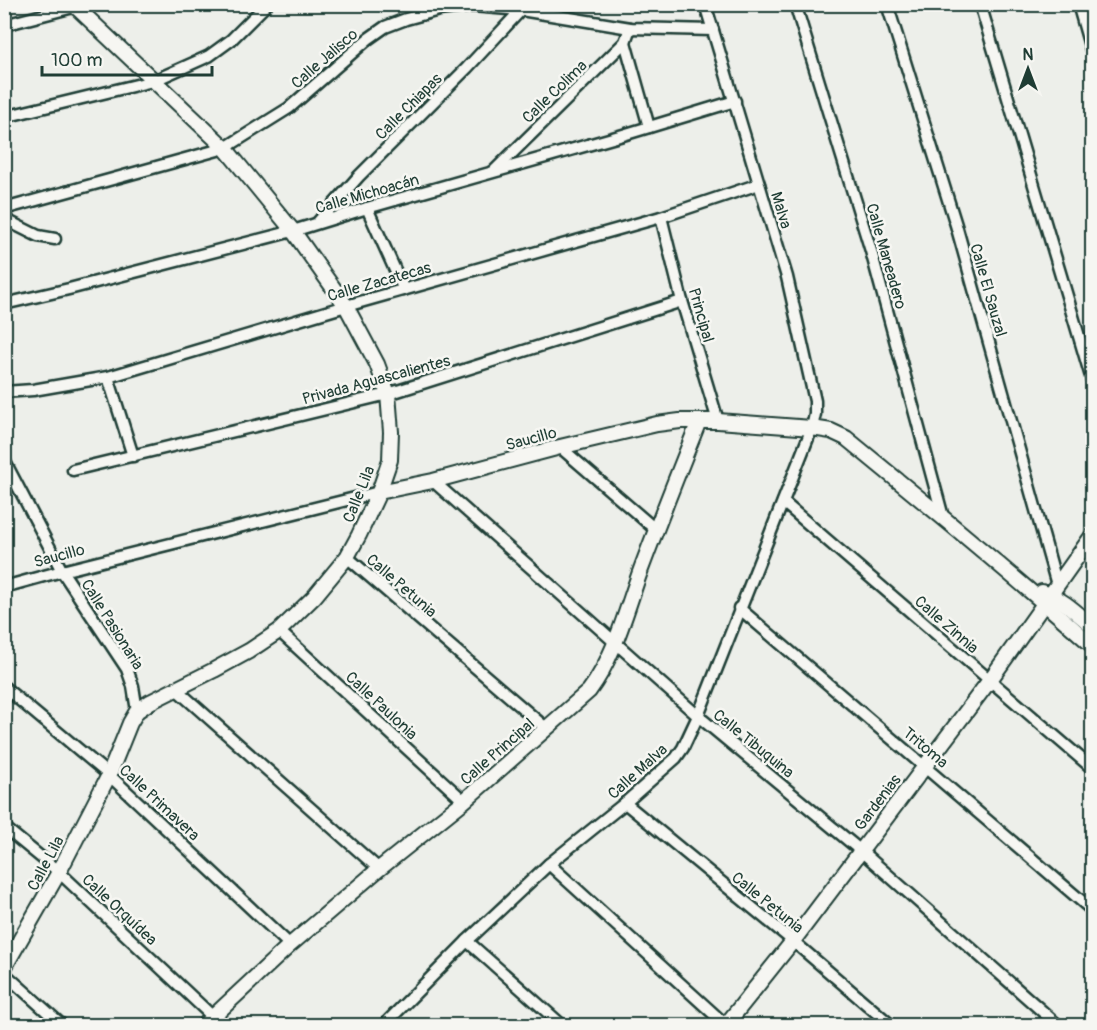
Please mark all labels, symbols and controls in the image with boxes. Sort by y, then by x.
street label: Calle Jalisco [287,24,362,93]
scale bar [42,39,212,77]
north arrow [998,39,1058,99]
text: N [1023,45,1034,65]
text: 100 m [51,49,103,72]
street label: Calle Colima [518,56,591,128]
street label: Calle Chiapas [371,69,446,144]
street label: Calle Michoacán [313,170,421,218]
street label: Malva [766,189,796,231]
street label: Calle Maneadero [861,201,911,312]
street label: Calle El Sauzal [965,241,1011,339]
street label: Calle Zacatecas [325,258,433,306]
street label: Principal [684,286,718,345]
street label: Privada Aguascalientes [300,351,452,409]
street label: Saucillo [504,423,559,455]
street label: Calle Lila [339,463,379,526]
street label: Saucillo [32,540,87,572]
street label: Calle Petunia [362,550,441,622]
street label: Calle Pasionaria [76,576,148,673]
street label: Calle Zinnia [910,592,982,658]
street label: Calle Paulonia [341,667,422,744]
street label: Calle Tibuquina [709,705,798,783]
street label: Calle Principal [456,714,539,789]
street label: Tritoma [899,723,952,773]
street label: Calle Malva [604,740,672,804]
street label: Calle Primavera [115,760,204,845]
street label: Gardenias [850,770,905,835]
street label: Calle Lila [23,833,69,894]
street label: Calle Petunia [727,868,807,938]
street label: Calle Orquídea [78,870,161,950]

